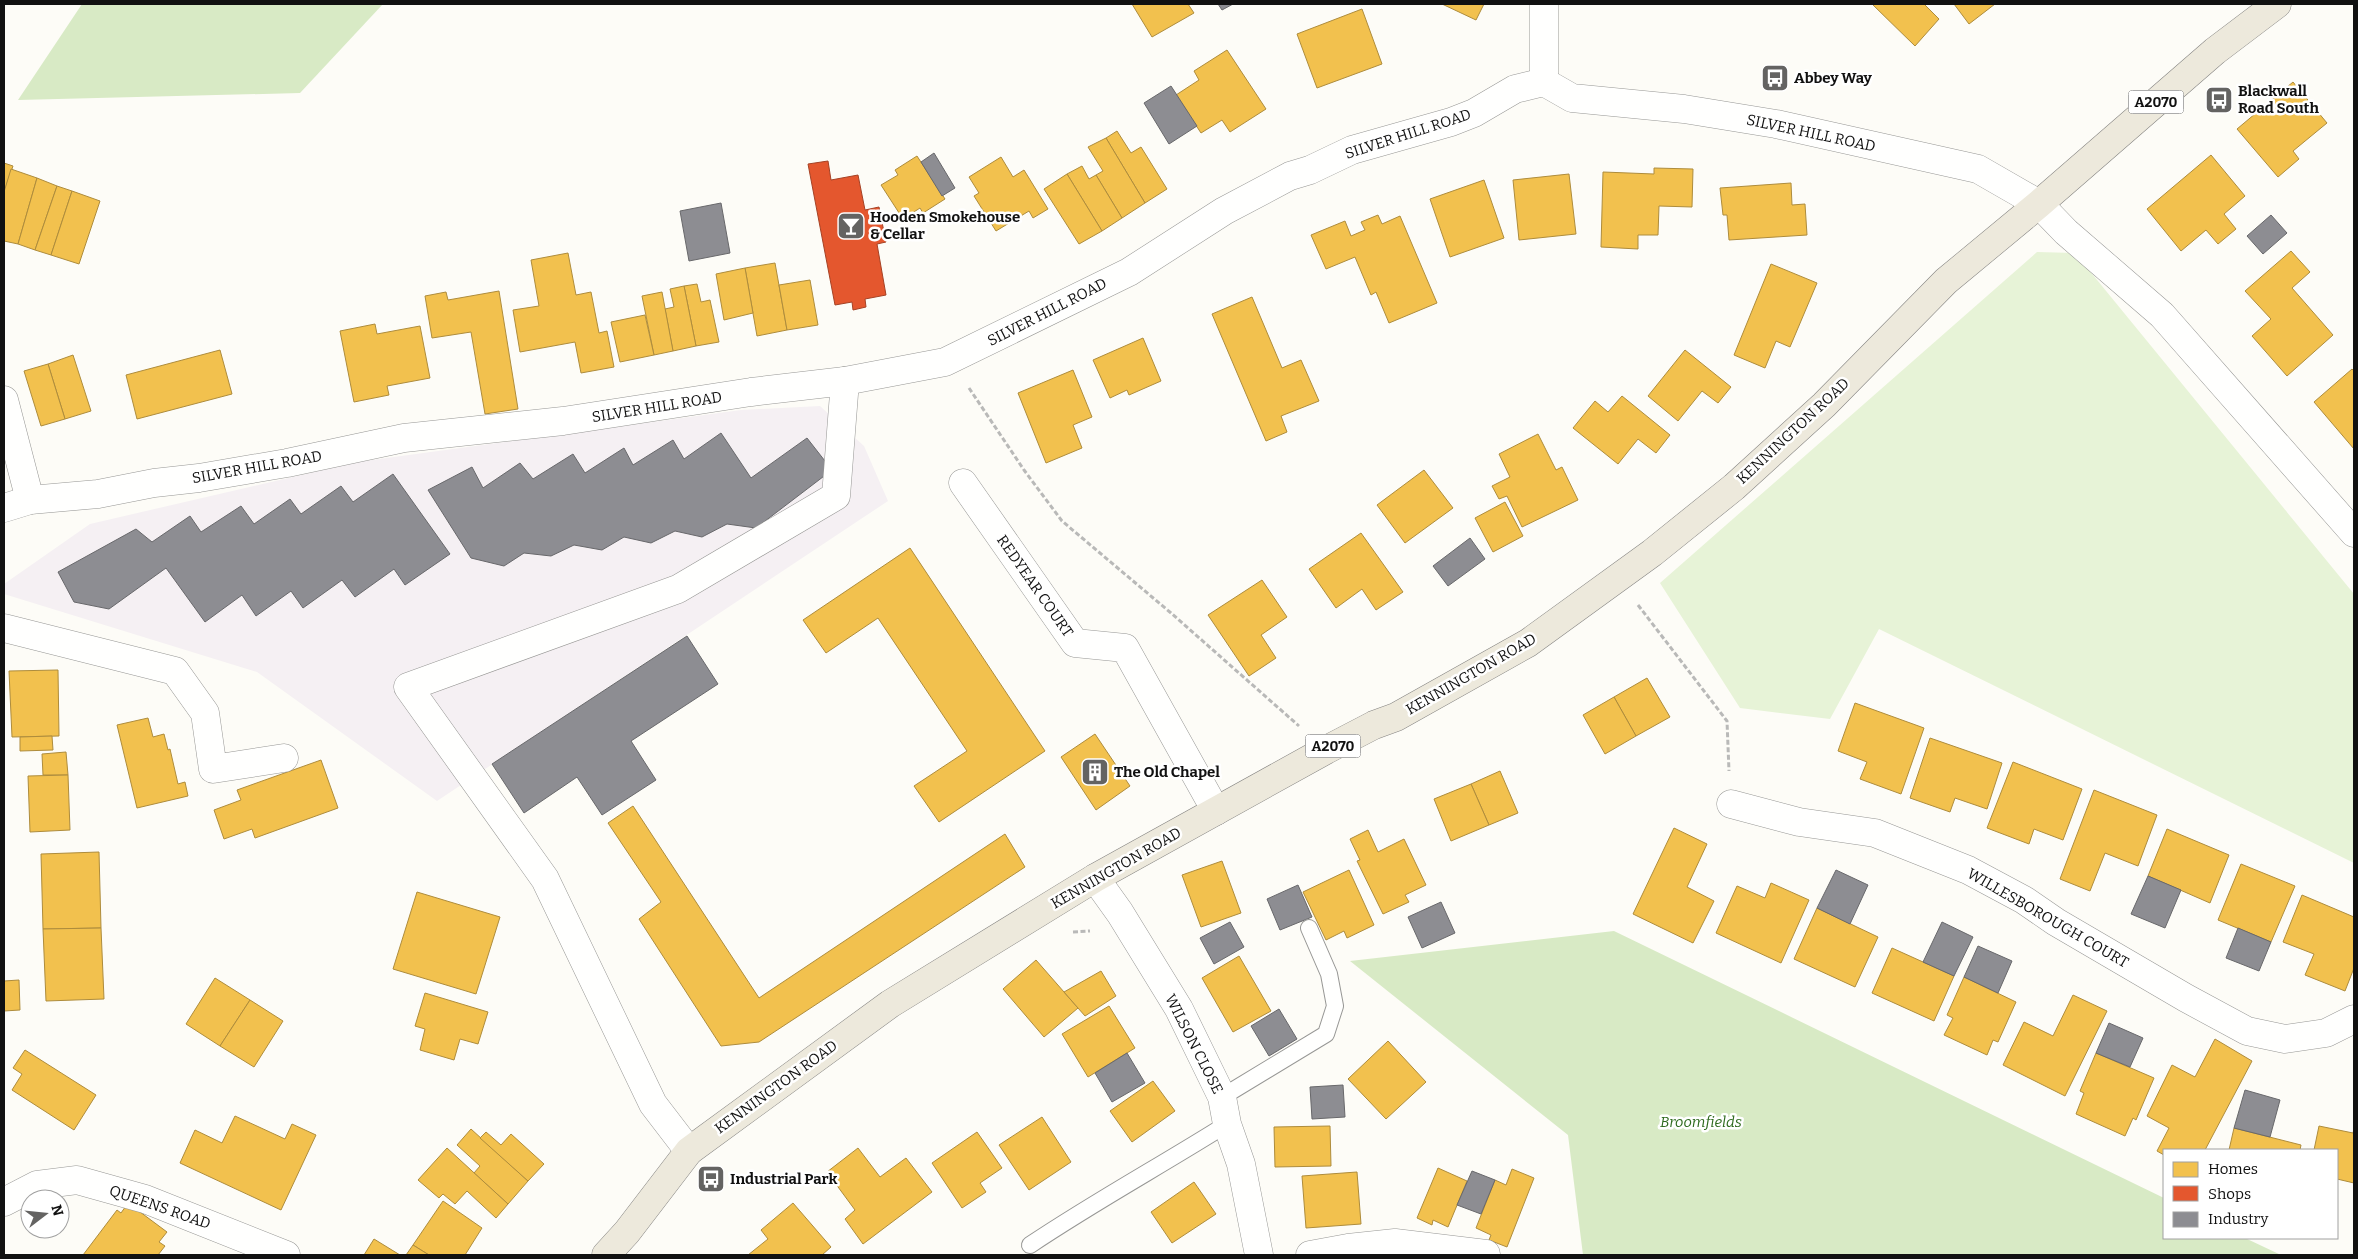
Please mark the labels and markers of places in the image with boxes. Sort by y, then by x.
bus stop icon: Abbey Way [1760,63,1790,93]
place label: Abbey Way [1794,69,1873,87]
place label: Blackwall Road South [2238,82,2319,117]
bus stop icon: Blackwall Road South [2204,85,2234,115]
place label: Hooden Smokehouse & Cellar [870,208,1020,243]
bar icon: Hooden Smokehouse & Cellar [836,211,866,241]
building icon: The Old Chapel [1080,757,1110,787]
place label: The Old Chapel [1114,763,1220,781]
bus stop icon: Industrial Park [696,1164,726,1194]
place label: Industrial Park [730,1170,837,1188]

